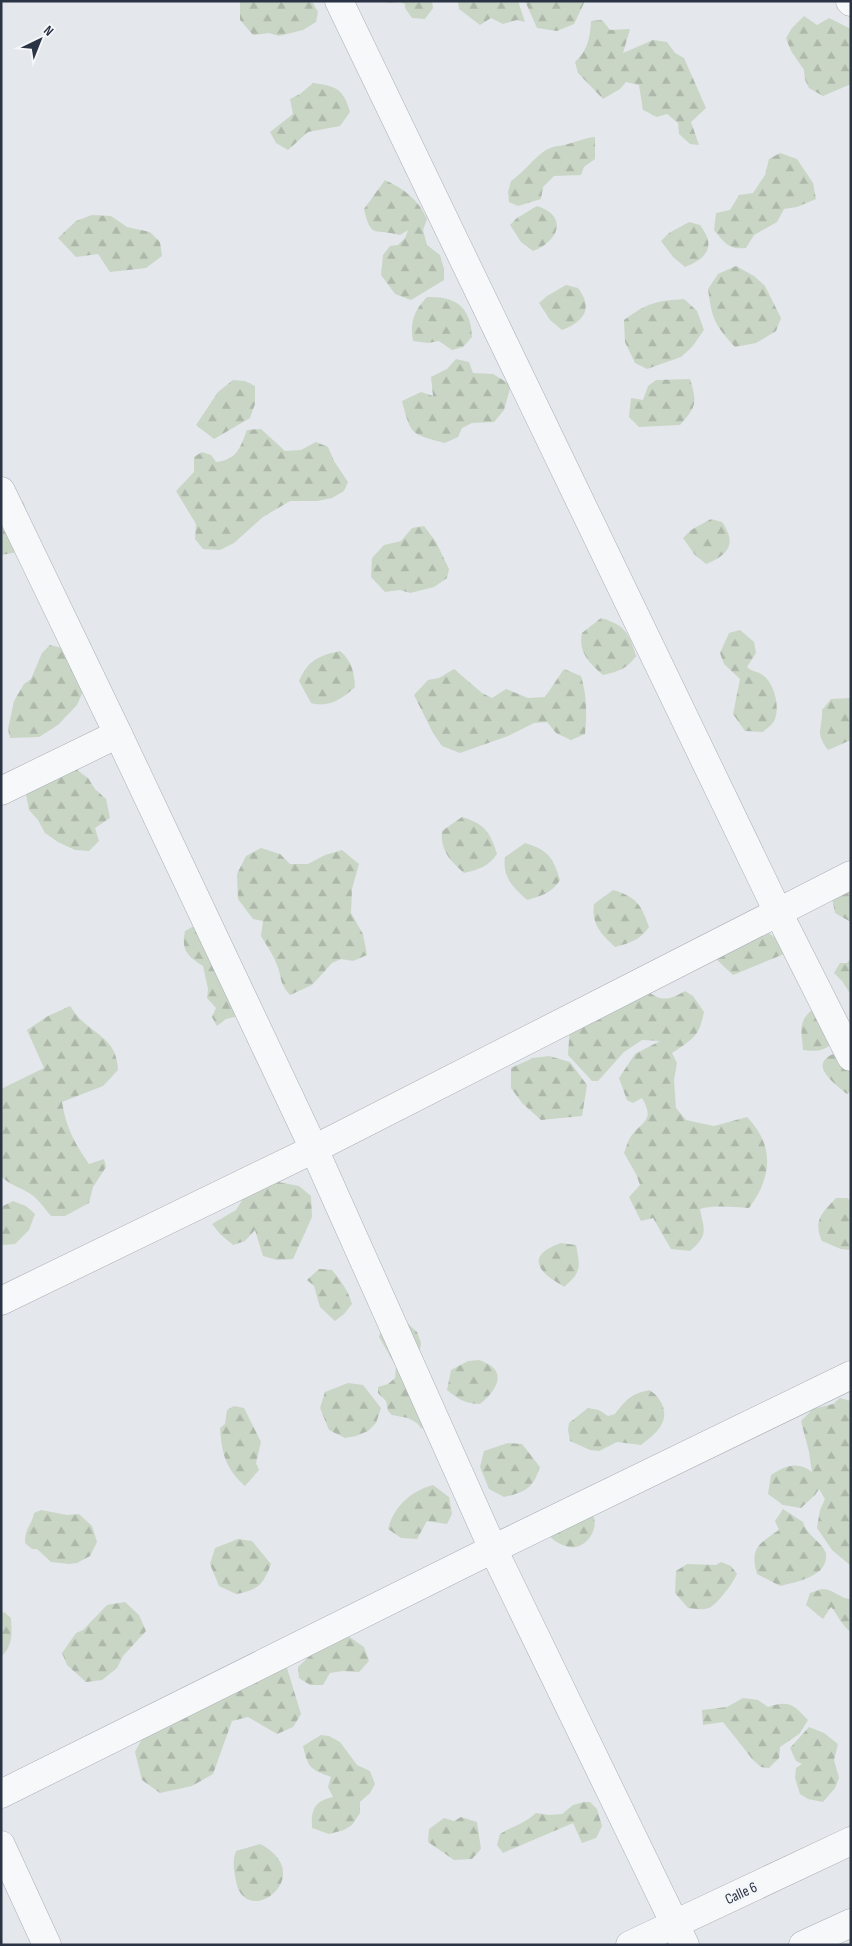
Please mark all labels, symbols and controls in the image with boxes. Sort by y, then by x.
north arrow [15,15,65,65]
text: N [40,22,57,40]
street label: Calle 6 [722,1878,760,1909]

